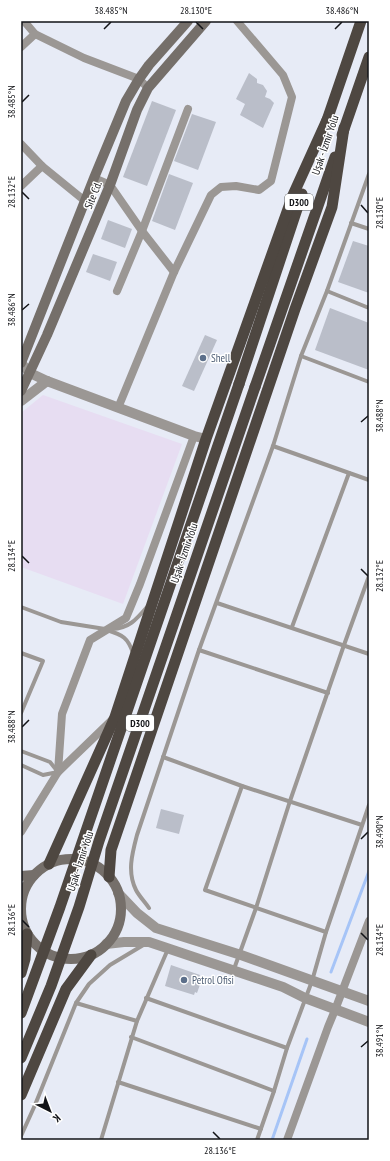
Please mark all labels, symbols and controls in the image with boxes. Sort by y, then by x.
text: 38.485°N [94,4,128,17]
text: 28.130°E [180,4,212,17]
text: 38.486°N [325,4,359,17]
text: 38.485°N [5,85,18,119]
street label: Uşak - İzmir Yolu [308,113,342,177]
text: 28.132°E [5,176,18,208]
street label: Site Cd. [81,179,105,211]
road number: D300 [285,194,313,210]
text: 28.130°E [373,197,386,229]
text: 38.486°N [5,293,18,327]
place label: Shell [211,351,231,365]
marker: Shell [198,353,208,363]
text: 38.488°N [373,399,386,433]
street label: Uşak - İzmir Yolu [167,521,201,585]
text: 28.134°E [5,540,18,572]
text: 28.132°E [373,560,386,592]
text: 38.488°N [5,710,18,744]
road number: D300 [126,715,154,731]
text: 38.490°N [373,815,386,849]
street label: Uşak - İzmir Yolu [64,829,96,893]
text: 28.136°E [5,904,18,936]
text: 28.134°E [373,924,386,956]
place label: Petrol Ofisi [192,973,234,987]
marker: Petrol Ofisi [179,975,189,985]
text: 38.491°N [373,1024,386,1058]
north arrow [30,1091,70,1131]
text: K [50,1111,64,1126]
text: 28.136°E [204,1144,236,1157]

